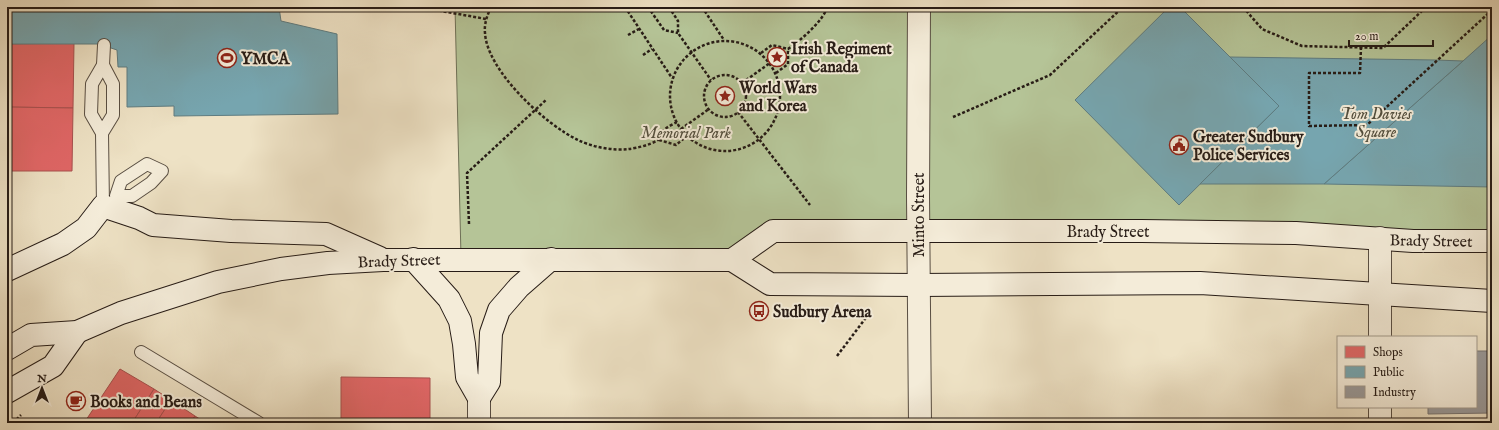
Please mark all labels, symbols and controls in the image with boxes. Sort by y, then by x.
scale bar [1349,22,1433,48]
text: 20 m [1355,29,1378,44]
place label: Irish Regiment of Canada [791,40,892,78]
place icon: Irish Regiment of Canada [766,46,788,68]
sports icon: YMCA [216,47,238,69]
place label: YMCA [241,50,290,70]
place label: World Wars and Korea [738,79,817,117]
place icon: World Wars and Korea [714,85,736,107]
park label: Tom Davies Square [1340,105,1412,143]
park label: Memorial Park [641,124,732,144]
place label: Greater Sudbury Police Services [1193,128,1305,166]
public building icon: Greater Sudbury Police Services [1168,134,1190,156]
street label: Minto Street [910,172,930,258]
street label: Brady Street [1067,223,1150,243]
street label: Brady Street [1389,231,1473,253]
street label: Brady Street [357,251,441,273]
bus stop icon: Sudbury Arena [748,300,770,322]
place label: Sudbury Arena [773,303,873,323]
legend [1337,336,1477,408]
text: Shops [1373,345,1403,361]
text: Public [1373,365,1404,380]
north arrow [22,368,62,408]
text: N [36,372,47,386]
text: Industry [1373,385,1416,400]
cafe icon: Books and Beans [65,390,87,412]
place label: Books and Beans [90,393,202,413]

